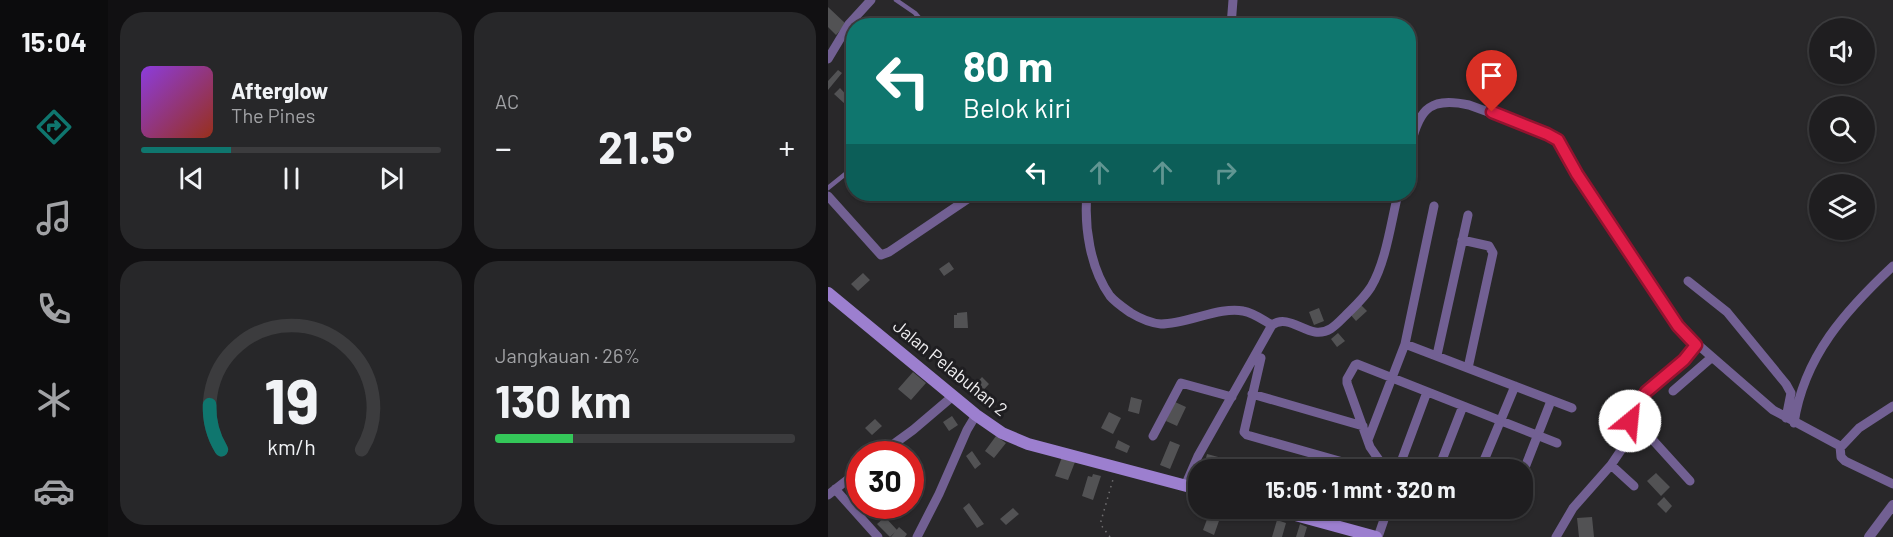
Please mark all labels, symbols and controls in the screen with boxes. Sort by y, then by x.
map controls [1809,18,1875,240]
button: sound [1809,18,1875,84]
text: 15:04 [21,25,87,57]
text: 80 m [963,40,1053,90]
icon: left [864,42,942,120]
pin [1466,50,1517,112]
icon: arrive [1475,59,1508,92]
text: Afterglow [231,77,328,103]
text: AC [495,89,519,113]
text: Belok kiri [963,91,1071,123]
button: search [1809,96,1875,162]
text: The Pines [231,103,315,127]
icon: directions [33,106,75,148]
text: 21.5° [598,119,692,173]
text: − [495,127,512,167]
text: + [779,127,795,167]
icon: left [1020,156,1053,189]
icon: ahead [1083,156,1116,189]
icon: ahead [1146,156,1179,189]
icon: right [1209,156,1242,189]
icon: previous [175,162,208,195]
icon: pause [275,162,308,195]
icon: next [375,162,408,195]
button: layers [1809,174,1875,240]
icon: music [33,197,75,239]
icon: phone [33,288,75,330]
street label: Jalan Pelabuhan 2 [889,314,1012,420]
text: Jangkauan · 26% [495,343,640,367]
text: 19 [263,362,319,436]
text: 130 km [495,373,631,427]
icon: climate [33,379,75,421]
position arrow [1598,389,1662,453]
text: km/h [267,434,315,459]
speed limit sign: 30 [846,441,924,519]
icon: car [33,470,75,512]
text: 15:05 · 1 mnt · 320 m [1265,476,1456,502]

